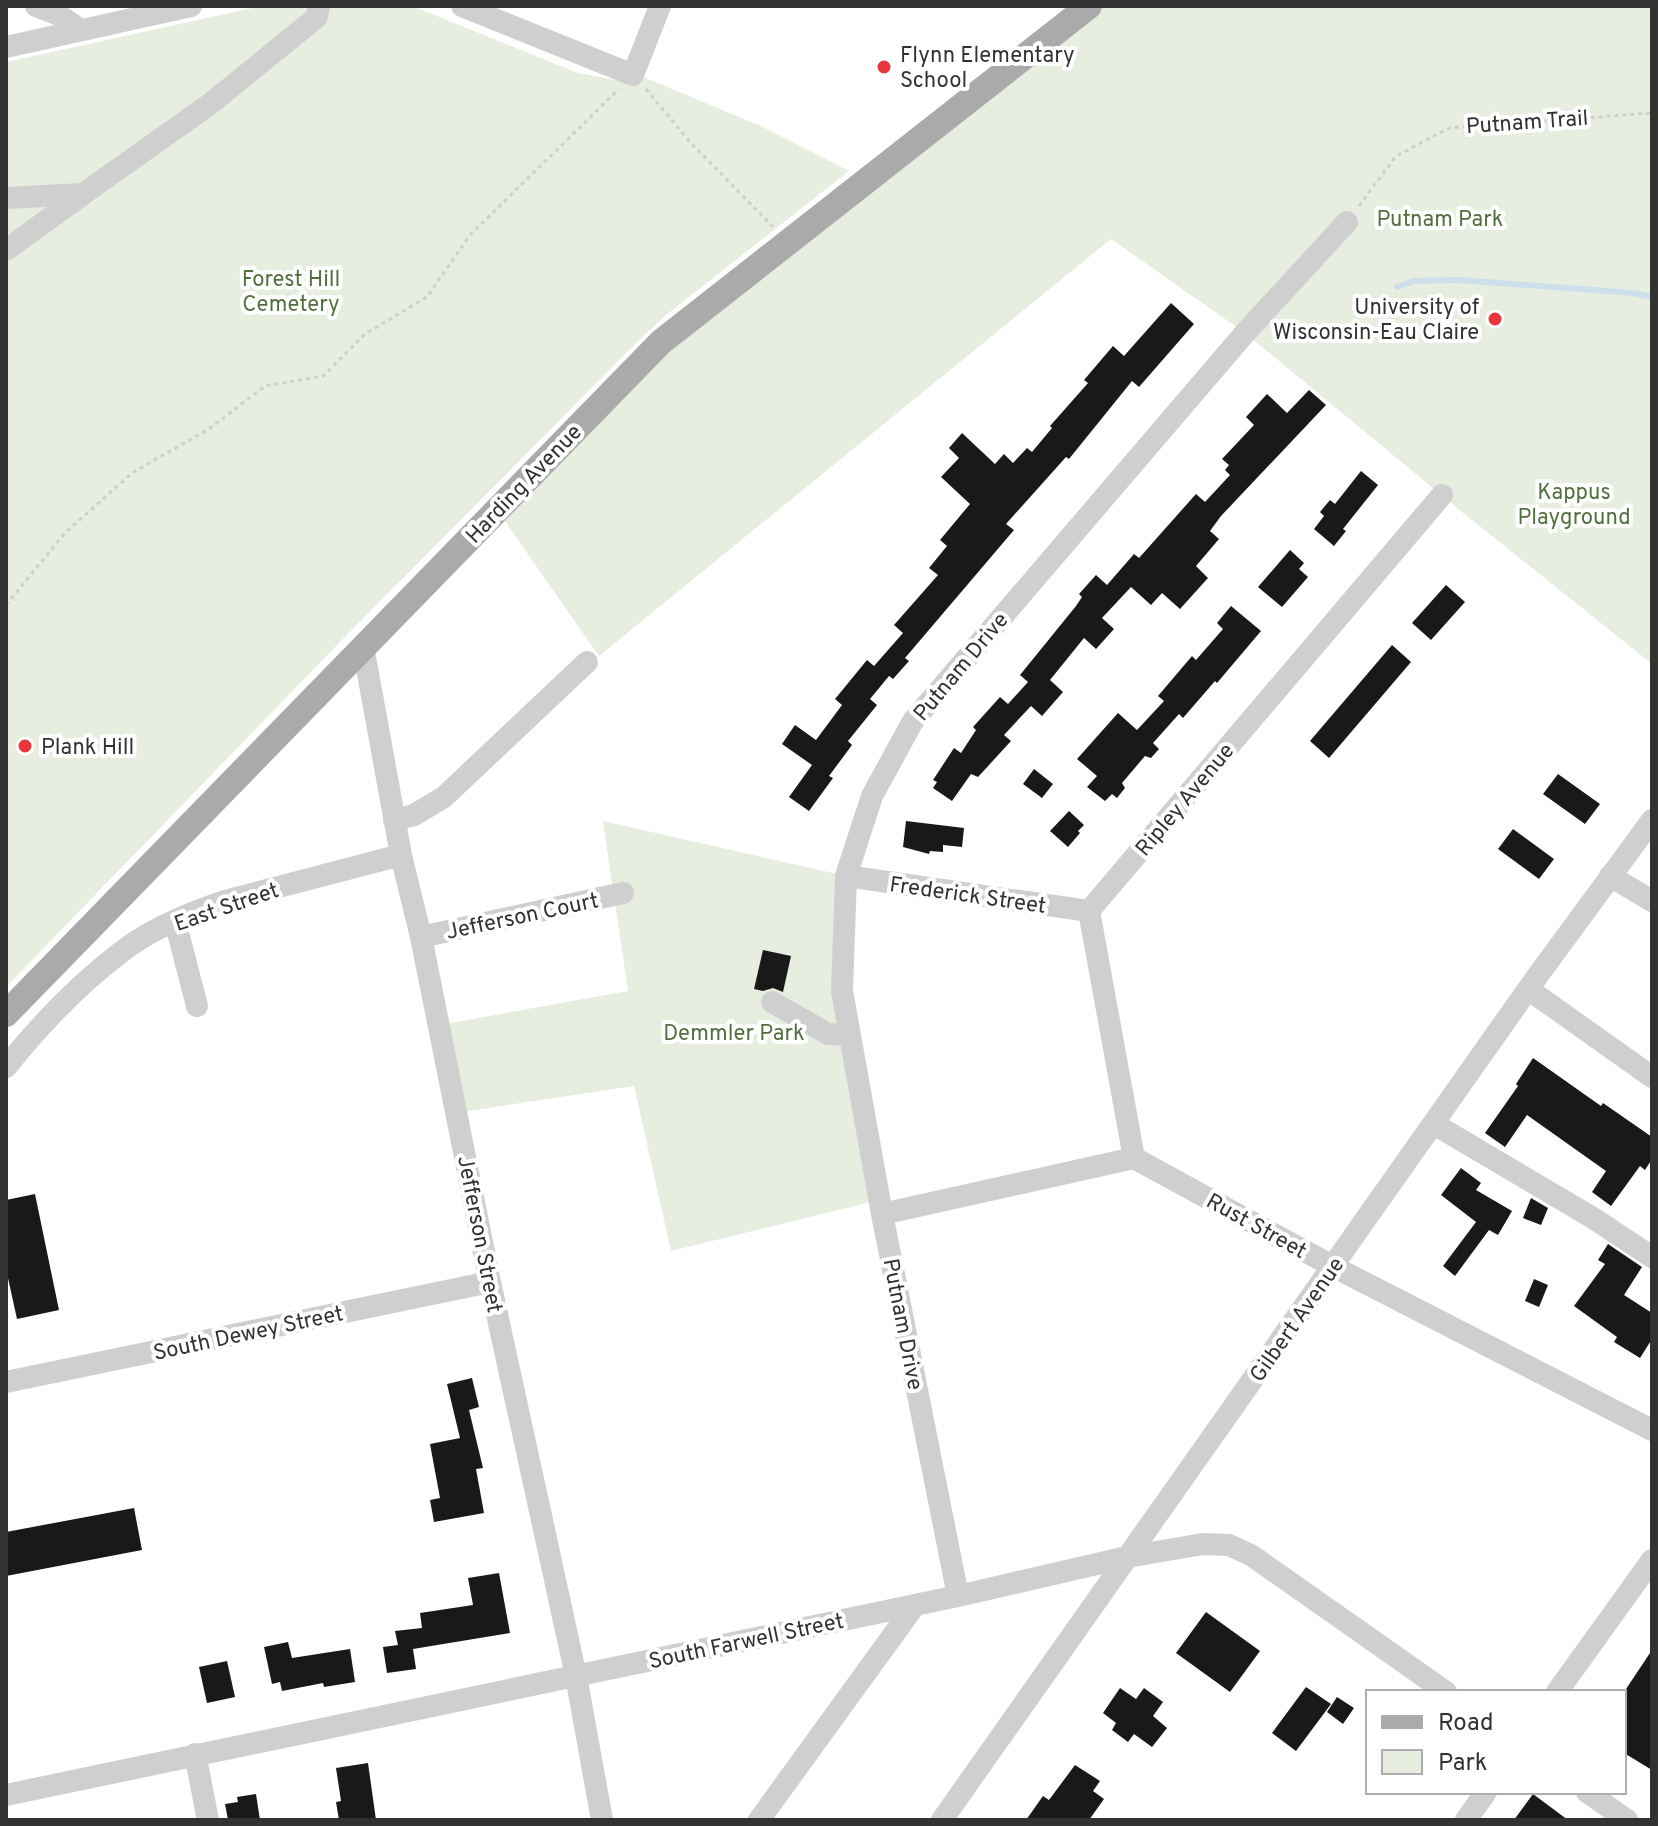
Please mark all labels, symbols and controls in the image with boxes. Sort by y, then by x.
place label: Flynn Elementary School [900,43,1075,95]
marker: Flynn Elementary School [875,58,893,76]
street label: Putnam Trail [1465,106,1589,141]
park label: Putnam Park [1377,207,1503,234]
park label: Forest Hill Cemetery [242,267,340,319]
place label: University of Wisconsin-Eau Claire [1273,295,1479,347]
marker: University of Wisconsin-Eau Claire [1486,310,1504,328]
street label: Harding Avenue [461,419,589,550]
park label: Kappus Playground [1517,480,1631,532]
street label: Putnam Drive [909,608,1015,727]
place label: Plank Hill [41,735,134,762]
marker: Plank Hill [16,737,34,755]
street label: Ripley Avenue [1131,739,1241,863]
street label: Frederick Street [888,872,1048,921]
street label: East Street [171,878,283,939]
street label: Jefferson Court [444,888,601,947]
park label: Demmler Park [663,1021,805,1048]
street label: Jefferson Street [450,1154,507,1315]
street label: Rust Street [1201,1189,1311,1266]
street label: Gilbert Avenue [1245,1253,1351,1388]
street label: Putnam Drive [876,1256,928,1393]
street label: South Dewey Street [151,1301,346,1368]
street label: South Farwell Street [647,1609,846,1676]
legend [1366,1690,1626,1794]
text: Road [1438,1709,1494,1739]
text: Park [1438,1749,1488,1779]

